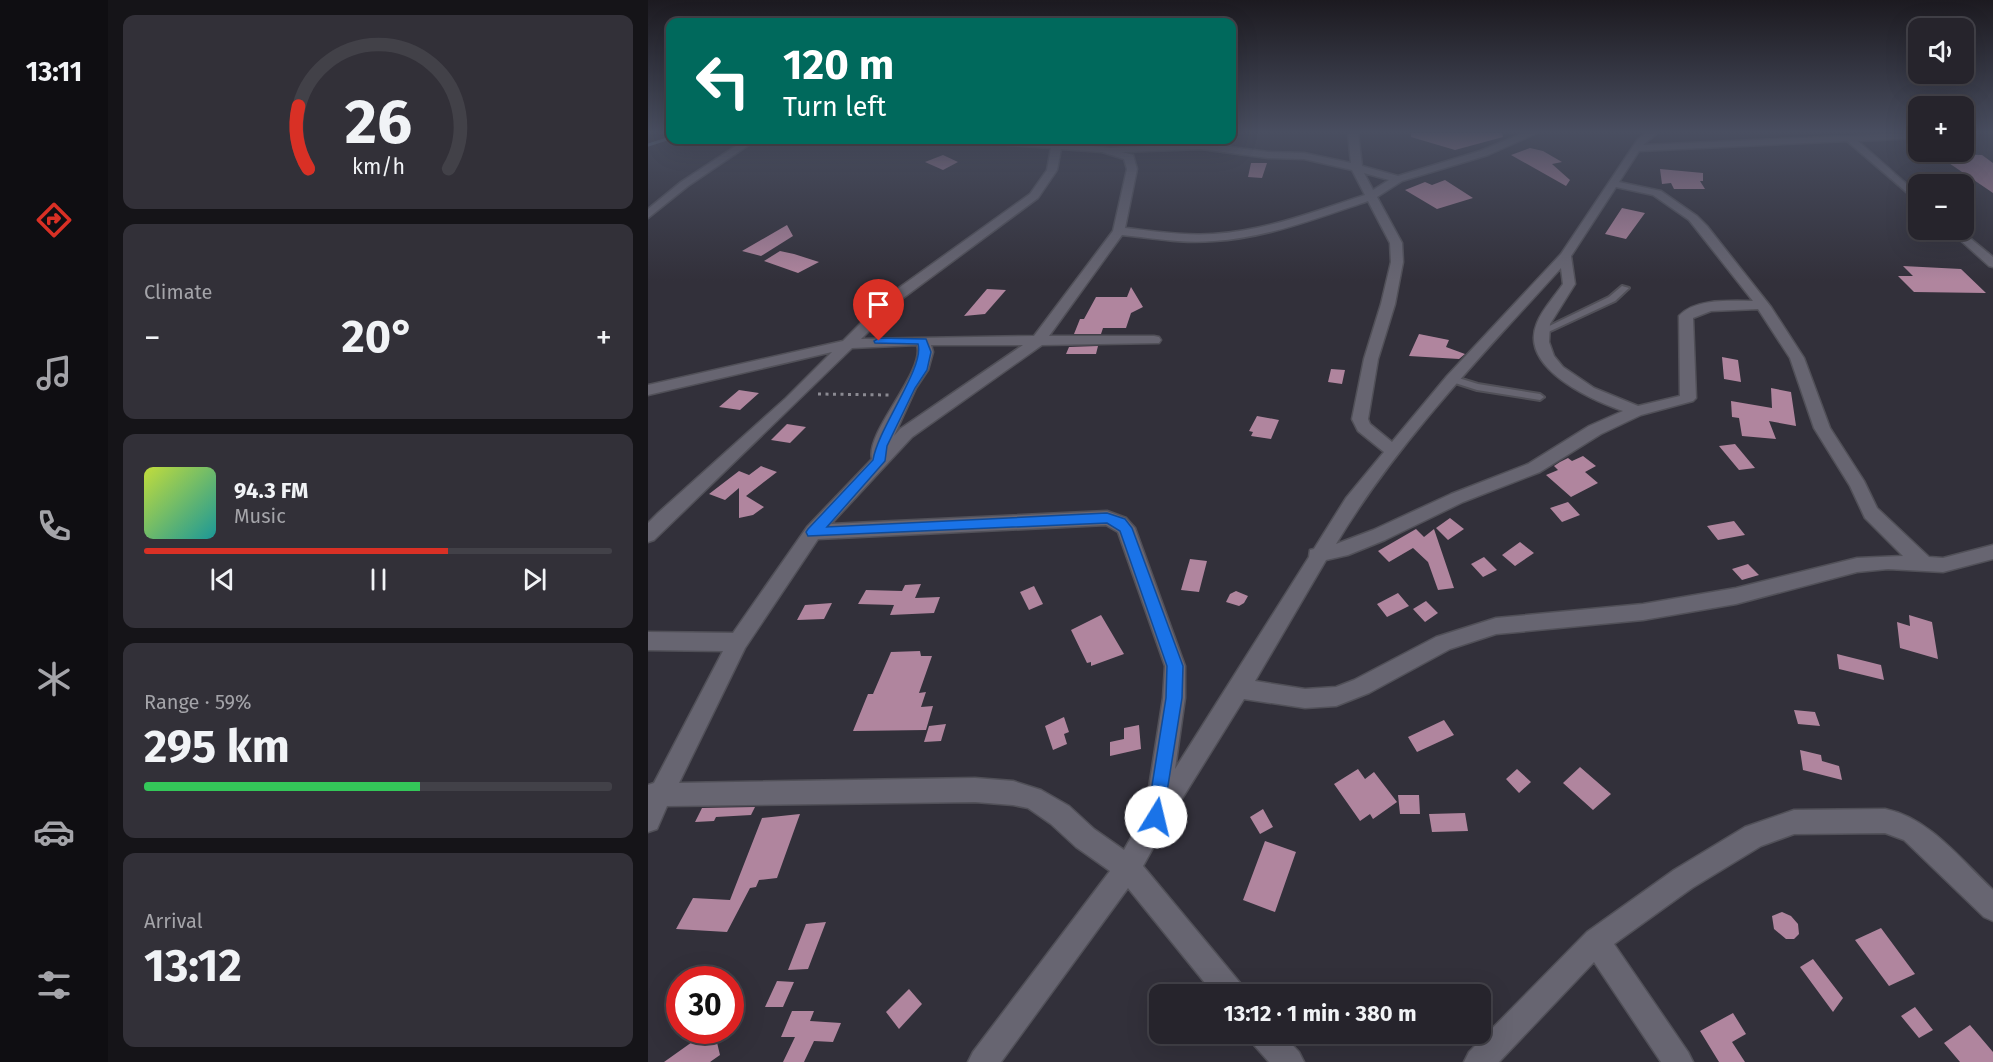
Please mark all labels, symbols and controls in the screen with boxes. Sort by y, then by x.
map controls [1908,18,1974,240]
button: sound [1908,18,1974,84]
text: 120 m [783,40,894,90]
icon: left [684,42,762,120]
text: 13:11 [26,56,82,88]
text: 26 [344,85,412,160]
text: Turn left [783,91,886,123]
button: + [1908,96,1974,162]
text: km/h [351,155,405,181]
button: − [1908,174,1974,240]
icon: directions [33,199,75,241]
pin [853,279,904,341]
text: Climate [144,280,212,304]
icon: arrive [862,288,895,321]
text: 20° [341,310,415,364]
text: − [144,318,161,358]
text: + [596,318,612,358]
icon: music [33,352,75,394]
text: 94.3 FM [234,477,308,504]
text: Music [234,504,286,528]
icon: phone [33,505,75,547]
icon: previous [206,563,239,596]
icon: pause [362,563,395,596]
icon: next [518,563,551,596]
icon: climate [33,658,75,700]
text: Range · 59% [144,690,252,714]
text: 295 km [144,720,290,774]
position arrow [1124,785,1188,849]
icon: car [33,811,75,853]
text: Arrival [144,909,203,933]
text: 13:12 [144,939,242,993]
icon: filters [33,964,75,1006]
speed limit sign: 30 [666,966,744,1044]
text: 13:12 · 1 min · 380 m [1224,1000,1417,1027]

